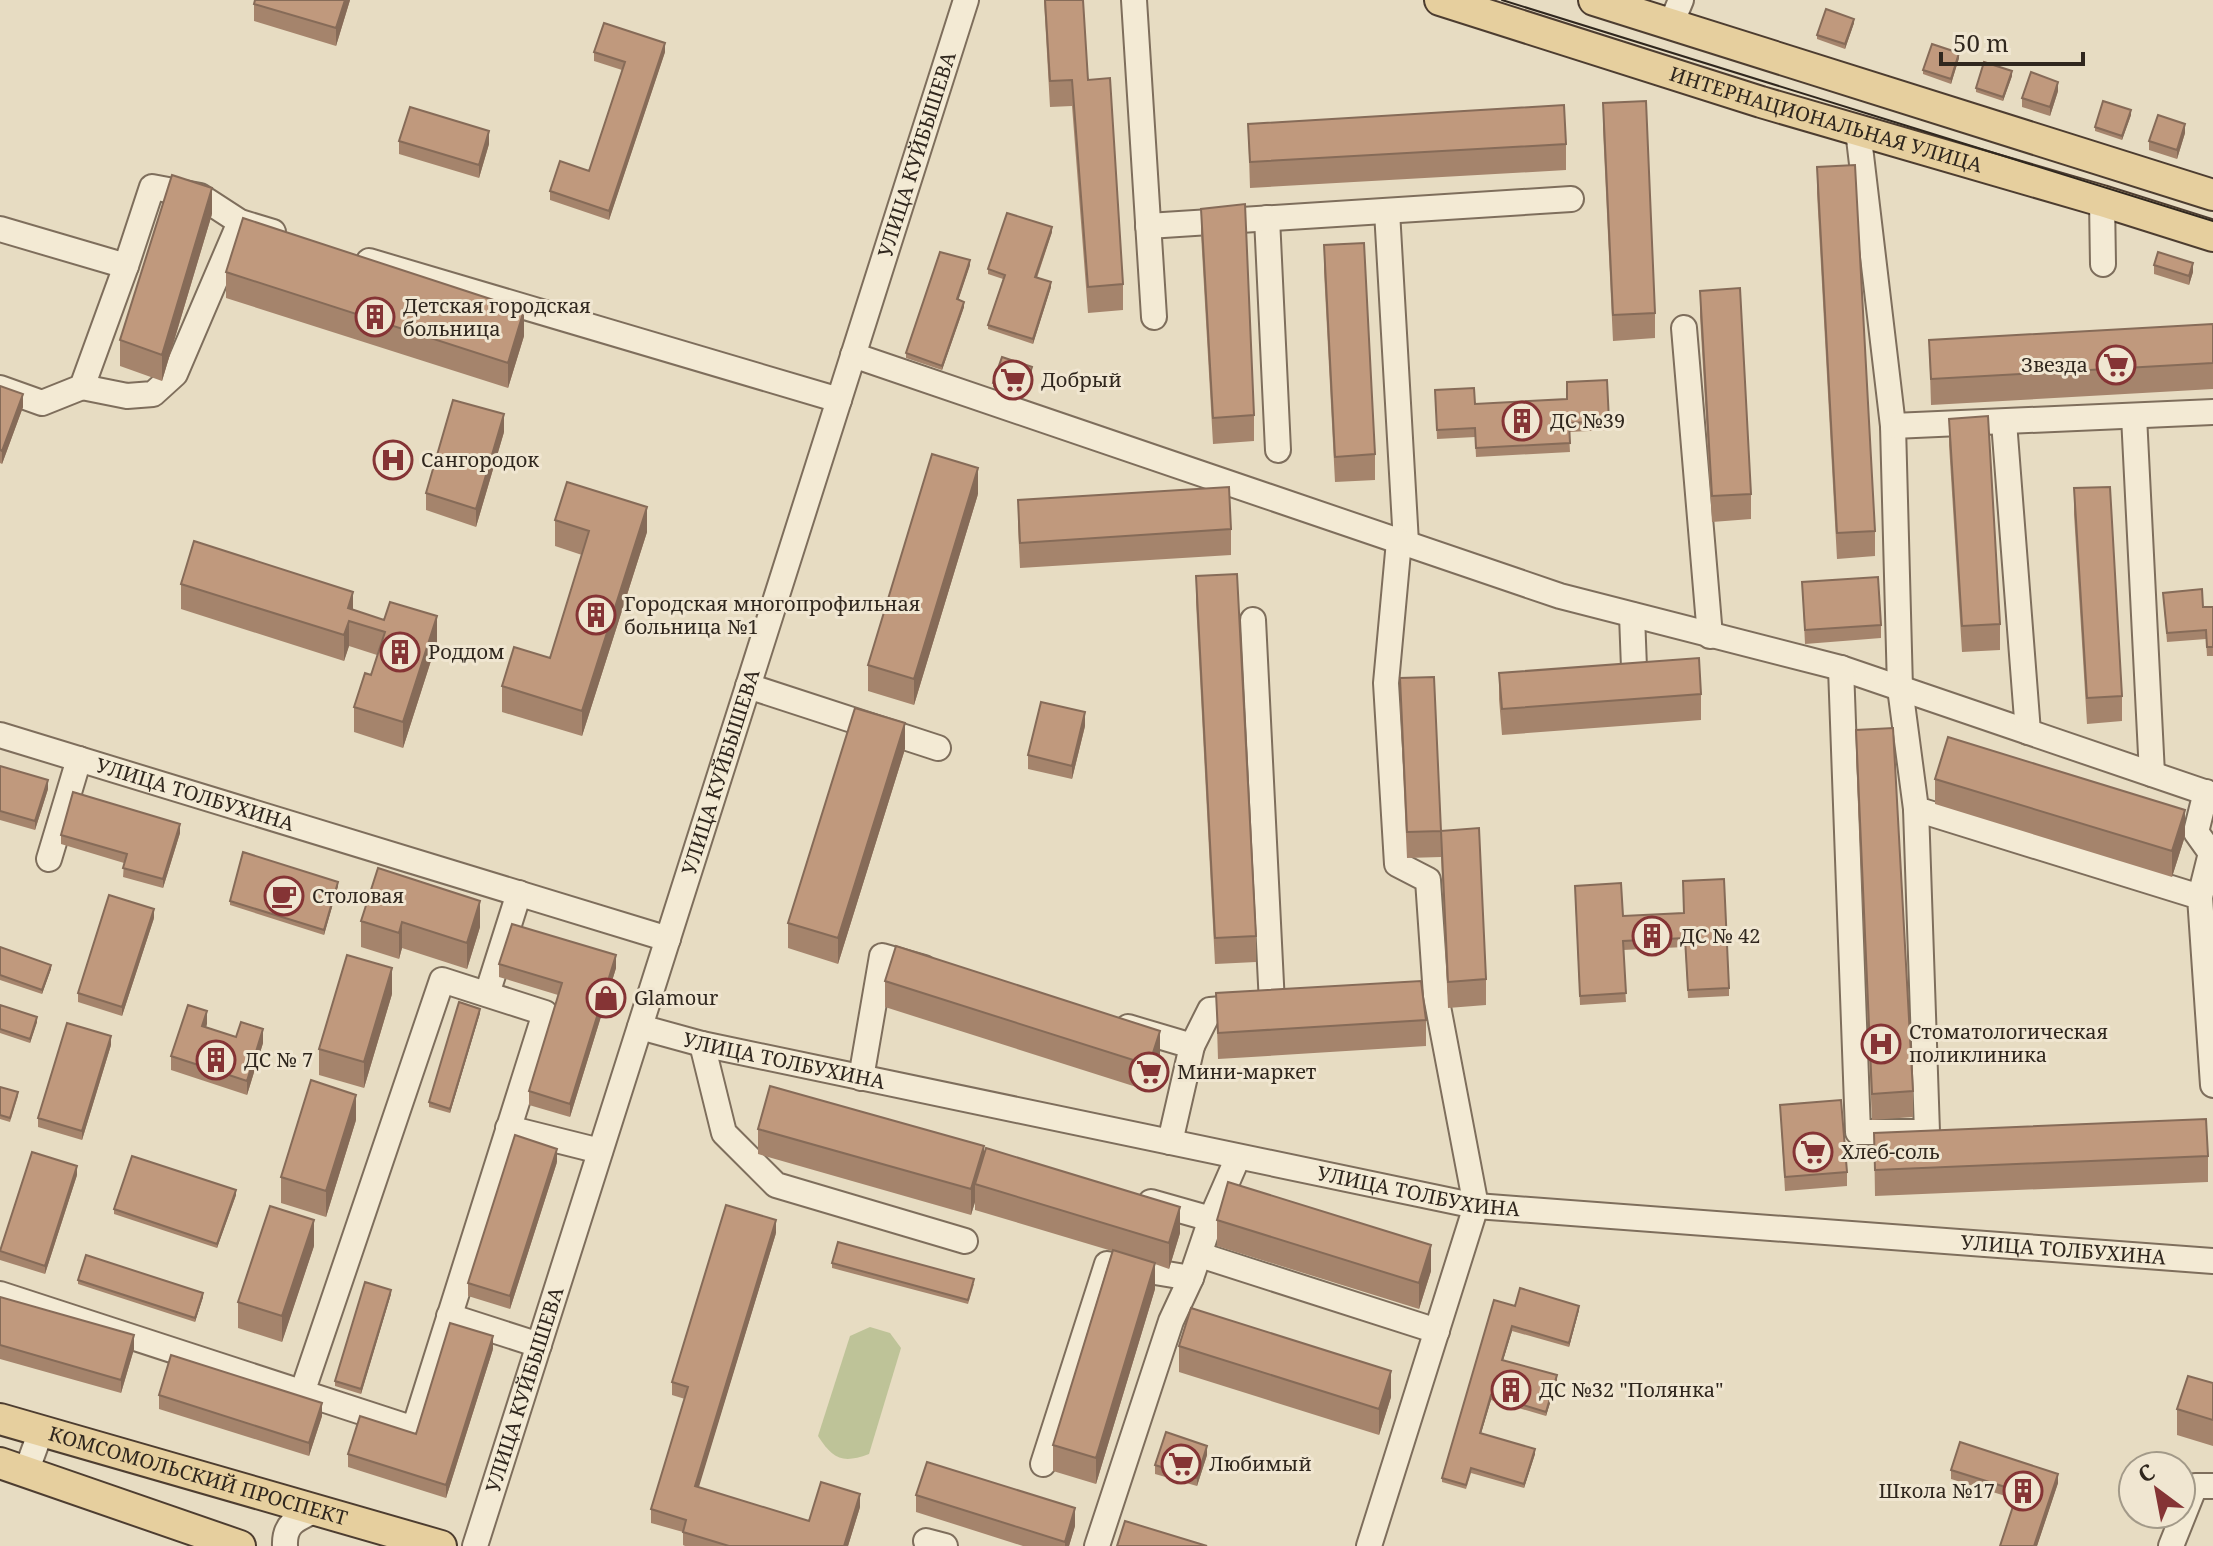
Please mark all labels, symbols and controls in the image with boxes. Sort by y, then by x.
scale bar [1941,16,2083,66]
text: 50 m [1953,26,2009,59]
street label: УЛИЦА КУЙБЫШЕВА [871,47,962,261]
street label: ИНТЕРНАЦИОНАЛЬНАЯ УЛИЦА [1666,60,1986,179]
place label: Детская городская больница [403,292,591,342]
building icon: Детская городская больница [354,296,396,338]
supermarket icon: Звезда [2095,344,2137,386]
place label: Звезда [2021,351,2088,378]
supermarket icon: Добрый [992,359,1034,401]
place label: Добрый [1041,366,1122,393]
building icon: ДС №39 [1501,400,1543,442]
place label: ДС №39 [1550,407,1625,434]
hospital icon: Сангородок [372,439,414,481]
place label: Сангородок [421,446,539,473]
place label: Городская многопрофильная больница №1 [624,590,920,640]
building icon: Городская многопрофильная больница №1 [575,594,617,636]
building icon: Роддом [379,631,421,673]
place label: Роддом [428,638,505,665]
street label: УЛИЦА КУЙБЫШЕВА [675,665,766,878]
street label: УЛИЦА ТОЛБУХИНА [93,751,298,837]
cafe icon: Столовая [263,875,305,917]
place label: Столовая [312,882,404,909]
building icon: ДС № 42 [1631,915,1673,957]
place label: ДС № 42 [1680,922,1760,949]
shop icon: Glamour [585,977,627,1019]
place label: Glamour [634,984,719,1011]
place label: Стоматологическая поликлиника [1909,1018,2108,1068]
hospital icon: Стоматологическая поликлиника [1860,1023,1902,1065]
street label: УЛИЦА ТОЛБУХИНА [680,1025,888,1095]
building icon: ДС № 7 [195,1039,237,1081]
place label: ДС № 7 [244,1046,313,1073]
supermarket icon: Мини-маркет [1128,1051,1170,1093]
place label: Мини-маркет [1177,1058,1317,1085]
supermarket icon: Хлеб-соль [1792,1131,1834,1173]
place label: Хлеб-соль [1841,1138,1940,1165]
street label: УЛИЦА ТОЛБУХИНА [1315,1159,1522,1222]
street label: УЛИЦА ТОЛБУХИНА [1960,1228,2168,1271]
street label: УЛИЦА КУЙБЫШЕВА [479,1283,570,1496]
building icon: ДС №32 "Полянка" [1490,1369,1532,1411]
place label: ДС №32 "Полянка" [1539,1376,1723,1403]
street label: КОМСОМОЛЬСКИЙ ПРОСПЕКТ [46,1420,351,1531]
supermarket icon: Любимый [1160,1443,1202,1485]
place label: Любимый [1209,1450,1312,1477]
north arrow [2117,1450,2197,1530]
text: С [2132,1456,2160,1489]
building icon: Школа №17 [2002,1470,2044,1512]
place label: Школа №17 [1878,1477,1995,1504]

